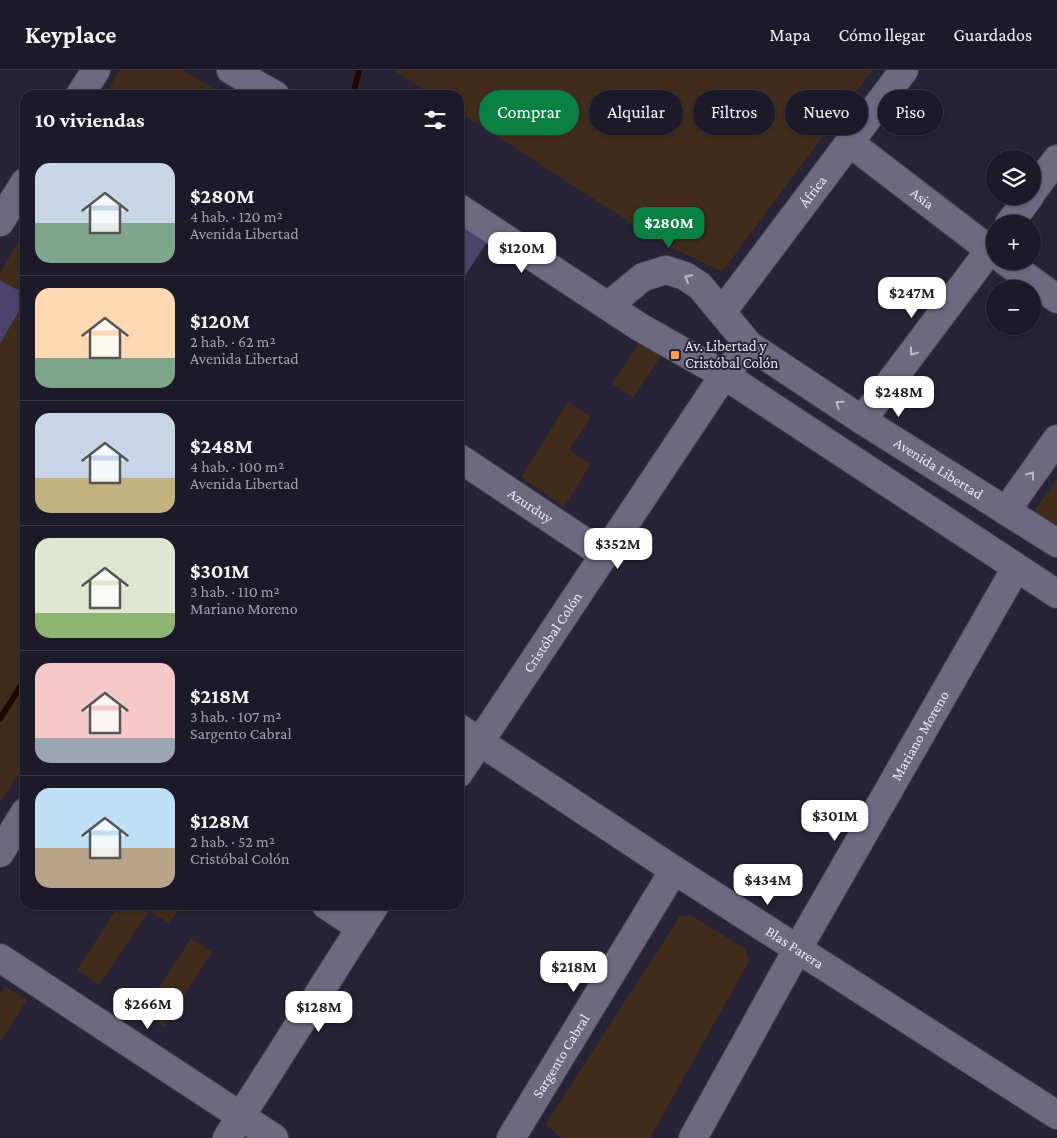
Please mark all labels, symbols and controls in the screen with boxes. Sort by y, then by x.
text: Keyplace [25,21,116,48]
text: Mapa [769,25,810,45]
text: Cómo llegar [838,25,925,45]
text: Guardados [953,25,1032,45]
chip: Comprar [479,90,579,135]
chip: Alquilar [589,90,683,135]
chip: Filtros [693,90,775,135]
chip: Nuevo [785,90,868,135]
chip: Piso [878,90,943,135]
icon: filters [421,106,449,134]
text: 10 viviendas [35,108,145,132]
map controls [986,150,1041,335]
button: layers [986,150,1041,205]
street label: África [796,172,830,210]
icon: home [75,183,135,243]
text: $280M [190,184,254,208]
street label: Asia [907,184,937,212]
pin: $280M [634,206,704,249]
text: 4 hab. · 120 m² [190,208,283,225]
text: $280M [644,214,694,231]
button: + [986,215,1041,270]
text: Avenida Libertad [190,225,299,242]
pin: $120M [487,232,557,274]
text: $120M [499,239,545,256]
one-way arrow [684,274,693,284]
pin: $247M [877,276,947,319]
button: − [986,280,1041,335]
text: $247M [889,284,935,301]
icon: home [75,308,135,368]
text: $120M [190,309,250,333]
text: 2 hab. · 62 m² [190,333,276,350]
place label: Av. Libertad y Cristóbal Colón [685,338,778,371]
one-way arrow [911,346,919,355]
marker: Av. Libertad y Cristóbal Colón [669,349,681,361]
text: Avenida Libertad [190,350,299,367]
pin: $248M [864,376,934,418]
text: $248M [875,383,923,400]
one-way arrow [835,401,844,410]
icon: home [75,433,135,493]
text: $248M [190,434,253,458]
street label: Avenida Libertad [891,434,986,502]
text: 4 hab. · 100 m² [190,458,284,475]
one-way arrow [1025,471,1034,481]
text: Avenida Libertad [190,475,299,492]
street label: Azurduy [505,485,556,527]
pin: $352M [583,528,653,570]
text: $352M [595,535,641,552]
icon: home [75,558,135,618]
text: $301M [190,559,250,583]
text: 3 hab. · 110 m² [190,583,280,600]
street label: Cristóbal Colón [520,589,585,676]
text: Mariano Moreno [190,600,298,617]
icon: home [75,683,135,743]
text: $218M [190,684,250,708]
street label: Mariano Moreno [888,688,952,783]
text: 3 hab. · 107 m² [190,708,282,725]
text: Sargento Cabral [190,725,292,742]
pin: $301M [800,800,870,842]
text: $301M [812,807,858,824]
icon: home [75,808,135,868]
text: $128M [190,809,250,833]
text: 2 hab. · 52 m² [190,833,275,850]
text: Cristóbal Colón [190,850,290,867]
pin: $434M [733,864,803,906]
text: $434M [745,871,791,888]
street label: Blas Parera [763,923,827,972]
pin: $218M [539,950,609,993]
text: $218M [551,958,597,975]
pin: $266M [113,988,183,1030]
pin: $128M [284,990,354,1033]
text: $266M [124,995,172,1012]
text: $128M [296,998,342,1015]
street label: Sargento Cabral [529,1011,593,1101]

